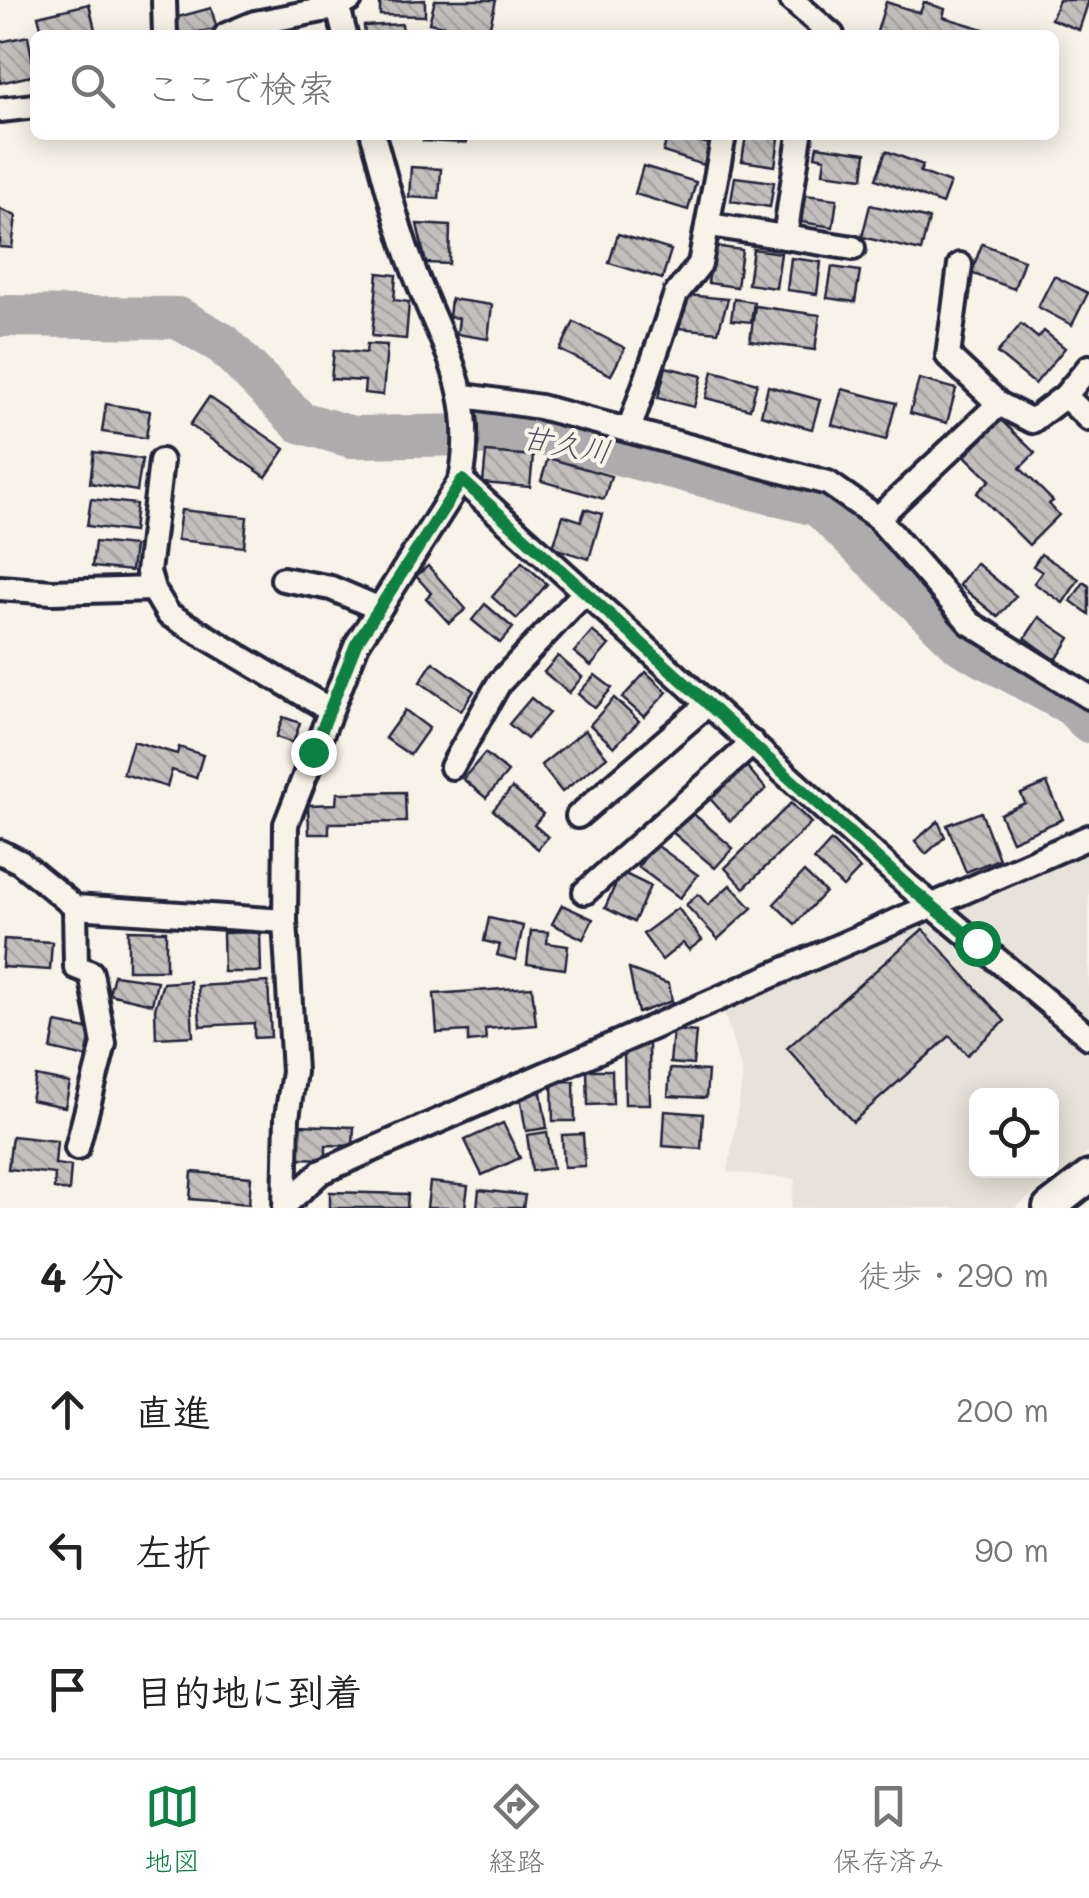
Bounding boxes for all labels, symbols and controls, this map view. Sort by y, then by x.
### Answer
search box [30,30,1059,140]
icon: search [65,58,120,113]
text: ここで検索 [145,62,335,112]
water label: 甘久川 [519,416,614,471]
route end [291,730,337,776]
route start [955,921,1001,967]
map controls [969,1088,1059,1178]
button: locate [969,1088,1059,1178]
text: 4 分 [40,1248,124,1303]
text: 徒歩 · 290 m [858,1253,1049,1295]
icon: ahead [40,1382,95,1437]
text: 直進 [135,1386,211,1436]
text: 200 m [956,1388,1049,1430]
icon: left [40,1522,95,1577]
text: 左折 [135,1526,211,1576]
text: 90 m [975,1528,1049,1570]
icon: arrive [40,1662,95,1717]
text: 目的地に到着 [135,1666,363,1716]
tab: 地図 [144,1779,200,1879]
tab: 経路 [488,1779,545,1879]
tab: 保存済み [833,1779,945,1879]

